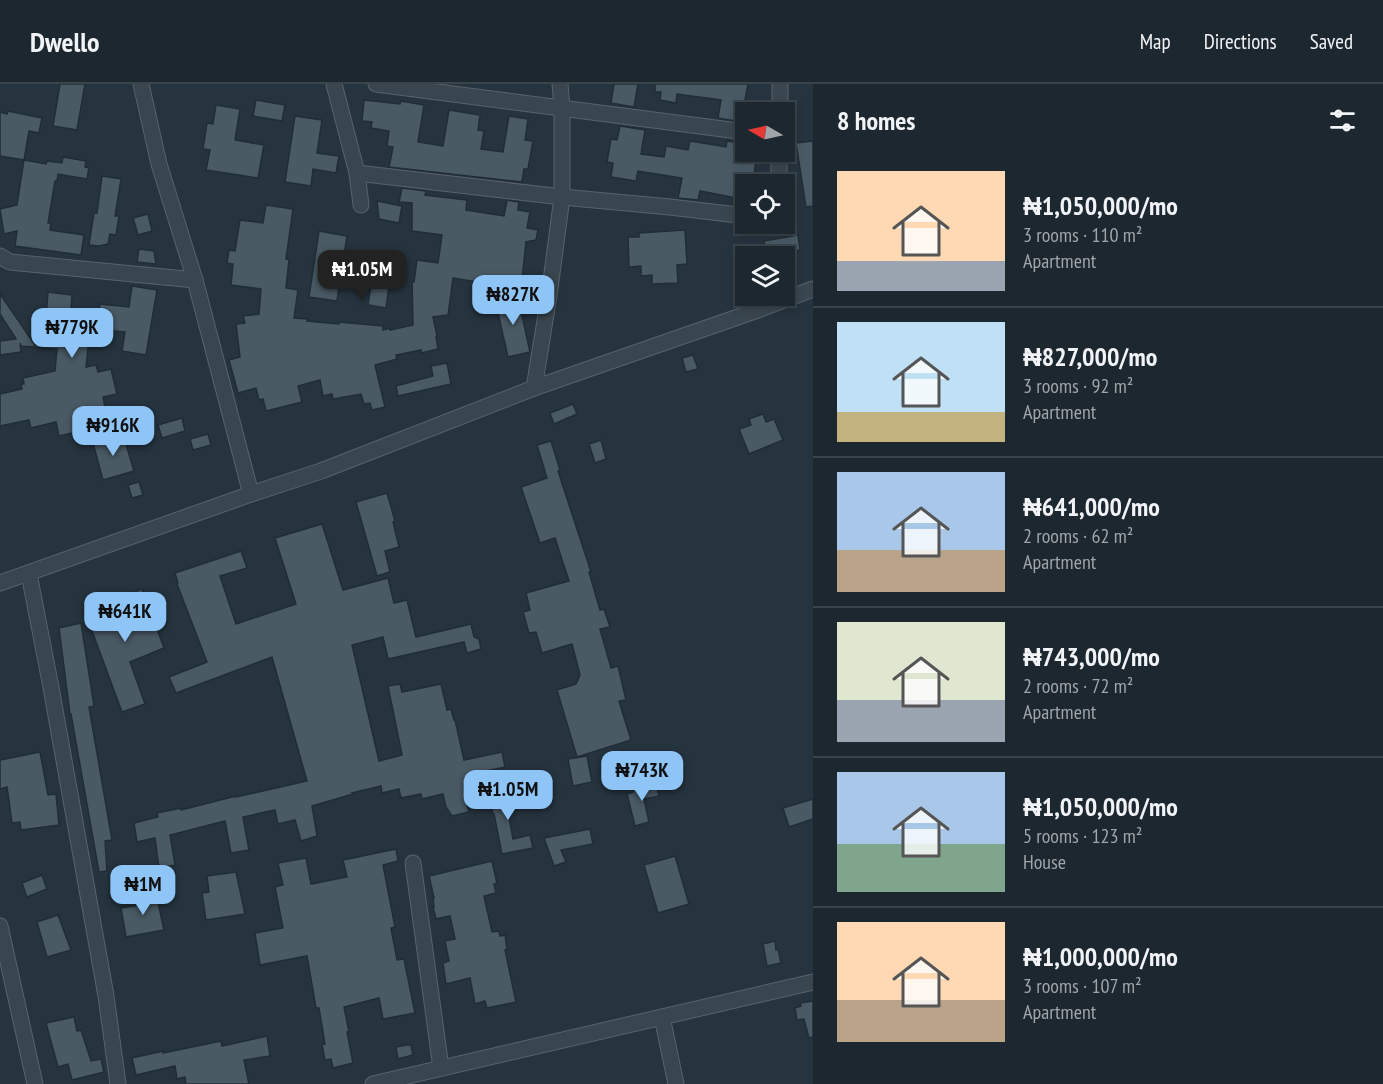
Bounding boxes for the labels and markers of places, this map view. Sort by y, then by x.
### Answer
pin: ₦1.05M [313,250,411,301]
pin: ₦827K [471,275,555,326]
pin: ₦779K [30,308,114,359]
pin: ₦916K [71,406,155,457]
pin: ₦641K [83,592,167,643]
pin: ₦743K [600,751,684,802]
pin: ₦1.05M [459,770,557,821]
pin: ₦1M [114,865,172,916]

